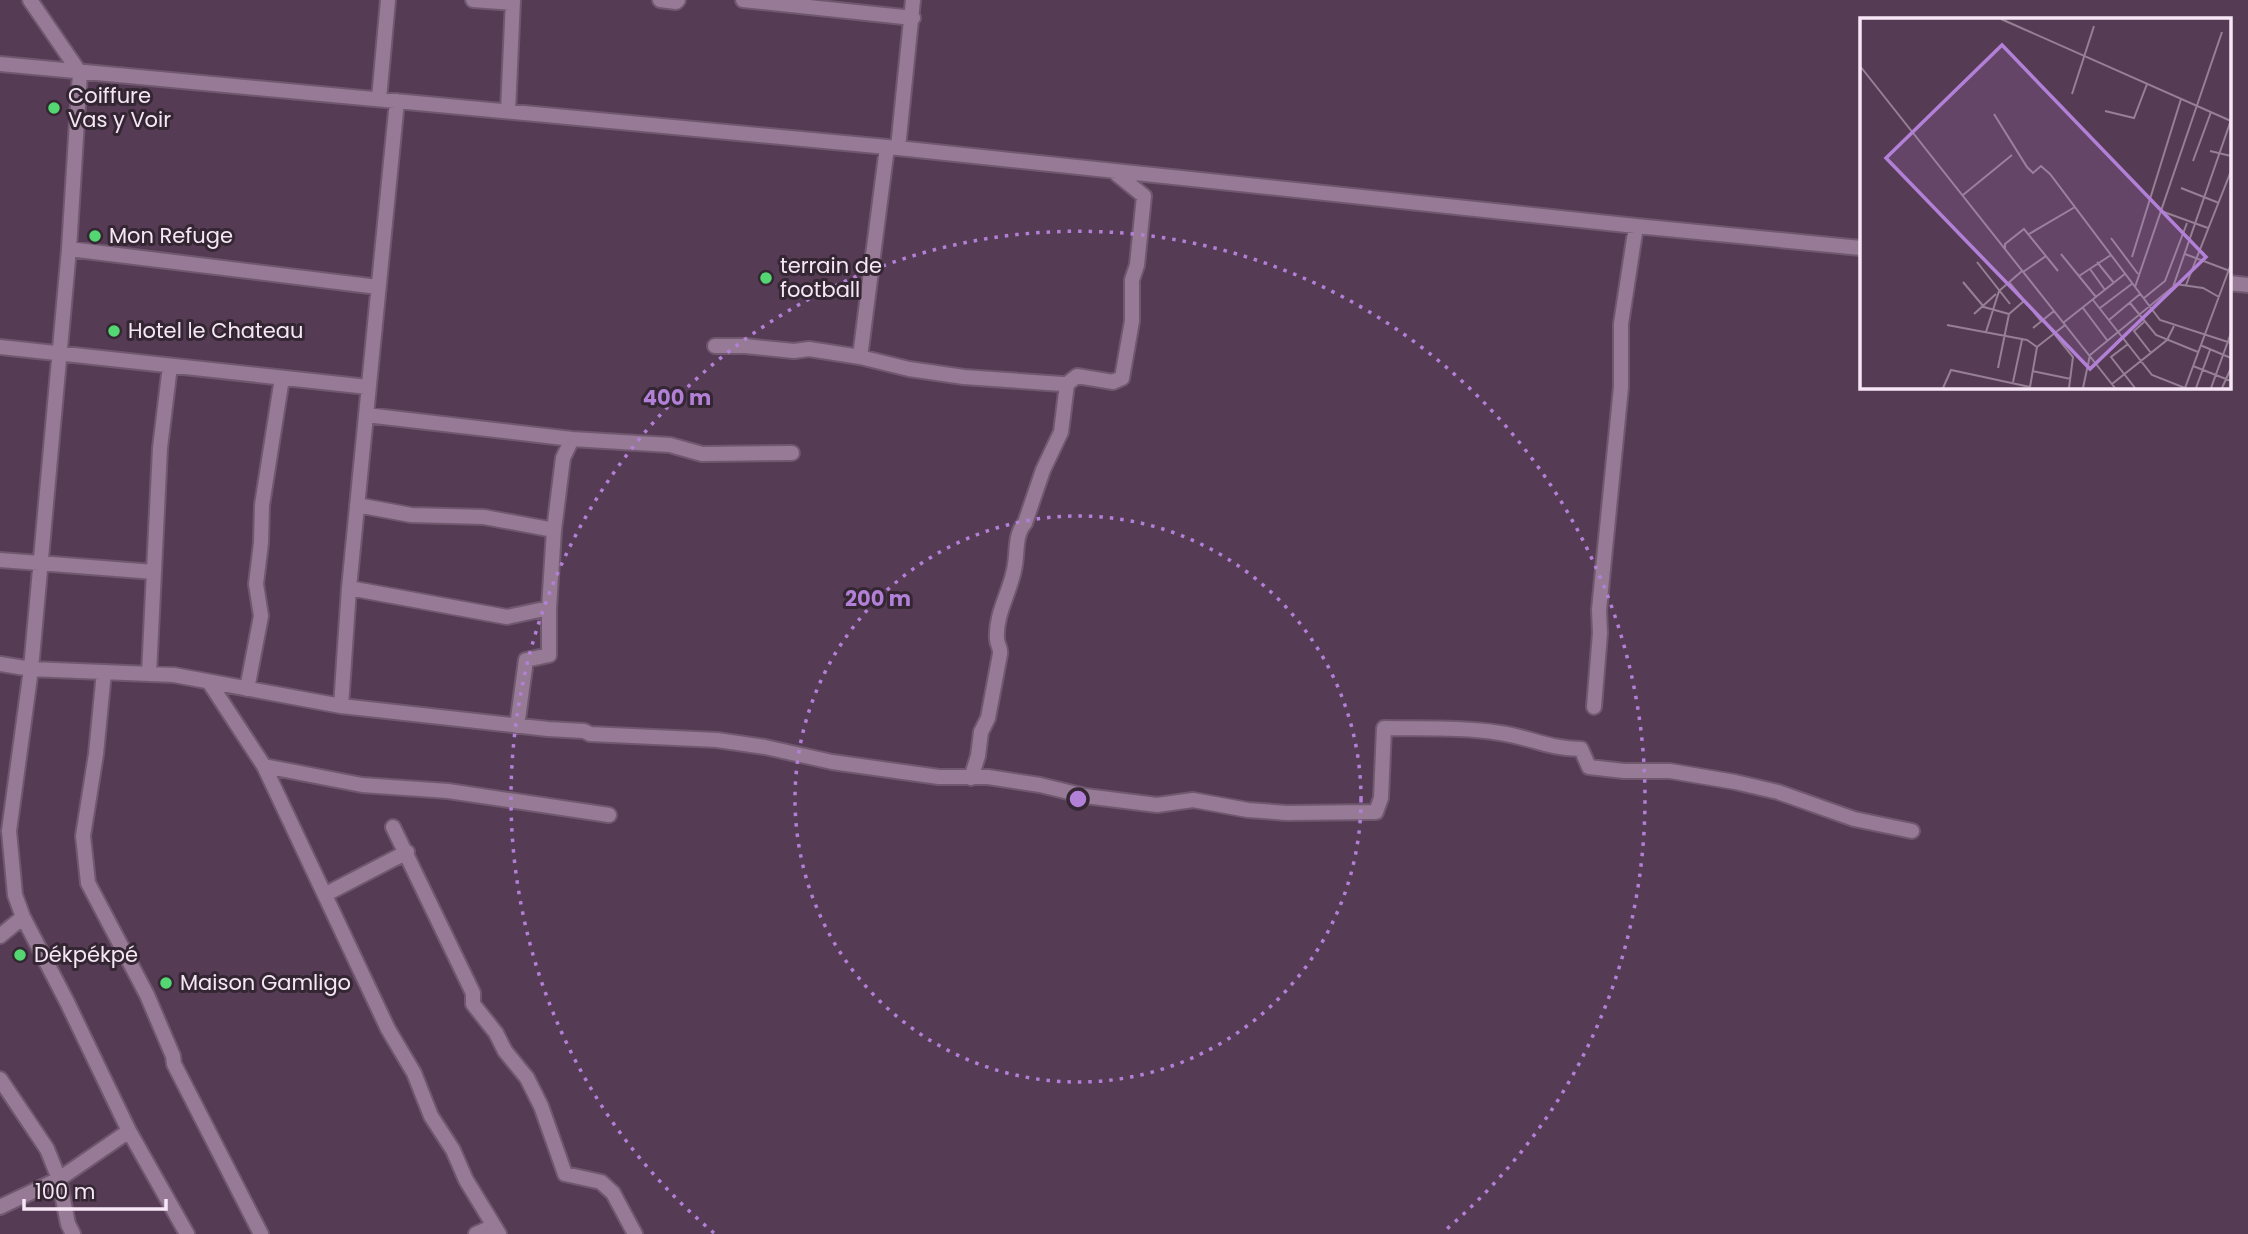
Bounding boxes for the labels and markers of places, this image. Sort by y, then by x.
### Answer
place label: Coiffure Vas y Voir [68,81,171,134]
marker: Coiffure Vas y Voir [46,100,62,116]
place label: Mon Refuge [109,221,233,250]
marker: Mon Refuge [87,228,103,244]
place label: terrain de football [780,251,882,304]
marker: terrain de football [758,270,774,286]
place label: Hotel le Chateau [128,316,303,345]
marker: Hotel le Chateau [106,323,122,339]
centre of rings [1066,787,1090,811]
place label: Dékpékpé [34,940,138,969]
marker: Dékpékpé [12,947,28,963]
place label: Maison Gamligo [180,968,351,997]
marker: Maison Gamligo [158,975,174,991]

